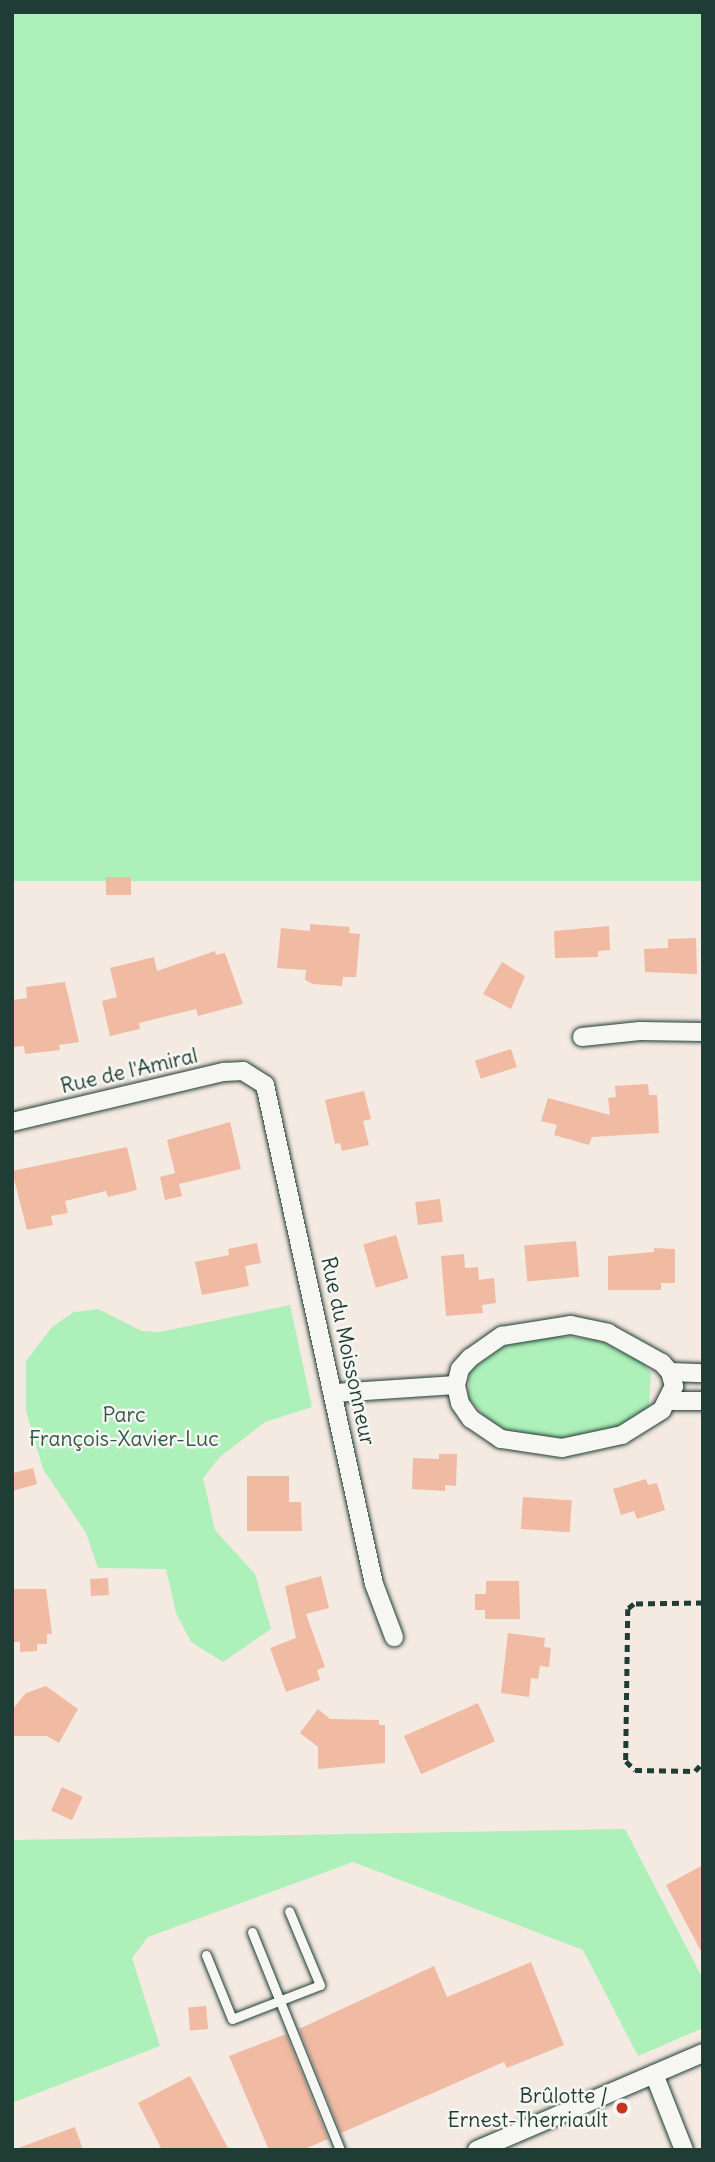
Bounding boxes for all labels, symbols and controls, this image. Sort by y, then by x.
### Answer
street label: Rue de l'Amiral [58,1043,200,1099]
street label: Rue du Moissonneur [316,1254,380,1448]
park label: Parc François-Xavier-Luc [29,1402,219,1452]
place label: Brûlotte / Ernest-Therriault [447,2083,608,2133]
marker: Brûlotte / Ernest-Therriault [614,2100,630,2116]

